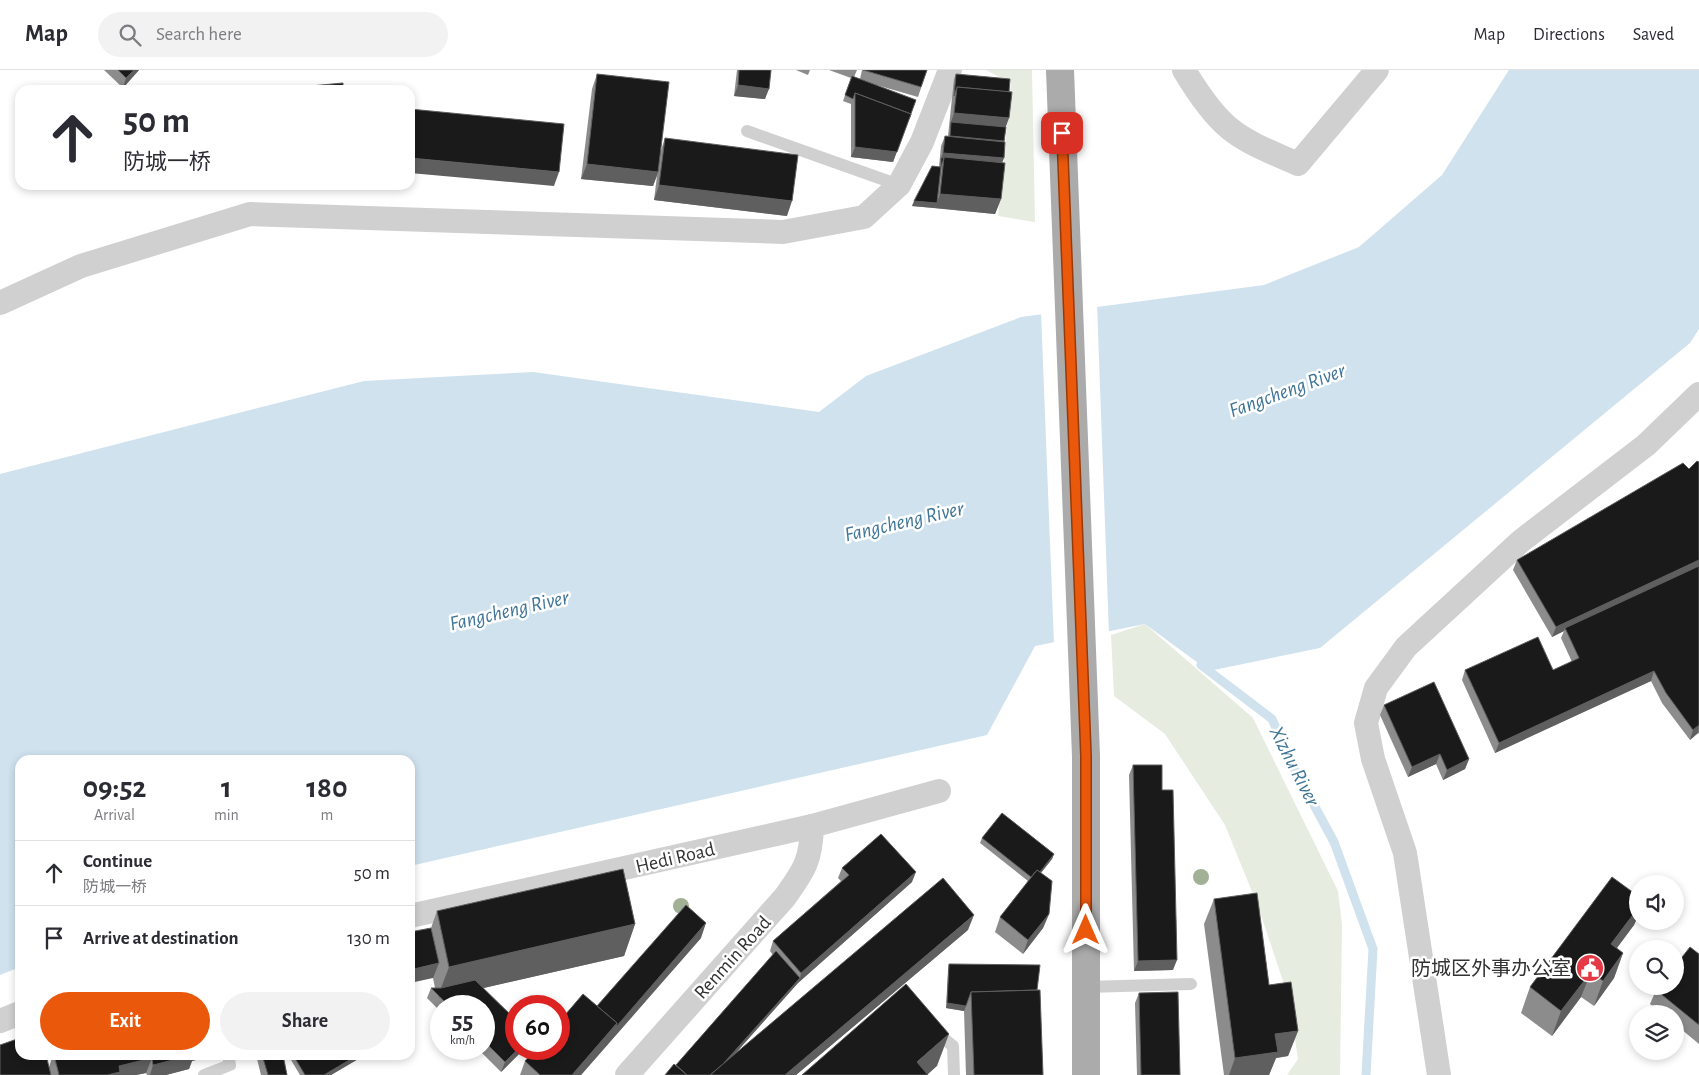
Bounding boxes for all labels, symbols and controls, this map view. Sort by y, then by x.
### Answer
search box [98,12,448,57]
icon: search [116,21,144,49]
text: Map [25,22,68,46]
text: Search here [156,25,242,44]
text: Map [1474,26,1505,44]
text: Directions [1533,26,1605,44]
text: Saved [1633,26,1674,44]
text: 50 m [123,104,190,139]
icon: ahead [40,105,105,170]
pin [1041,112,1083,154]
icon: arrive [1048,119,1076,147]
text: 防城一桥 [123,151,211,173]
water label: Fangcheng River [1226,359,1349,421]
water label: Fangcheng River [842,497,967,545]
water label: Fangcheng River [447,586,572,634]
water label: Xizhu River [1265,722,1324,811]
text: 09:52 [82,773,147,803]
text: 1 [221,773,232,803]
text: 180 [306,773,348,803]
text: Arrival [94,807,135,823]
text: min [214,807,239,823]
text: m [321,807,333,823]
street label: Hedi Road [634,839,717,877]
text: Continue [83,852,152,871]
icon: ahead [40,859,68,887]
text: 50 m [354,864,390,883]
map controls [1629,875,1684,1060]
button: sound [1629,875,1684,930]
text: 防城一桥 [83,879,147,895]
position arrow [1059,903,1111,955]
street label: Renmin Road [691,912,775,1003]
icon: arrive [40,924,68,952]
text: Arrive at destination [83,929,239,948]
text: 130 m [347,929,390,948]
button: search [1629,940,1684,995]
public building icon: 防城区外事办公室 [1575,953,1605,983]
place label: 防城区外事办公室 [1411,957,1571,979]
button: Exit [40,992,210,1050]
button: Share [220,992,390,1050]
speed limit sign: 60 [505,995,570,1060]
button: layers [1629,1005,1684,1060]
text: 55 [452,1009,473,1034]
text: km/h [450,1034,475,1046]

